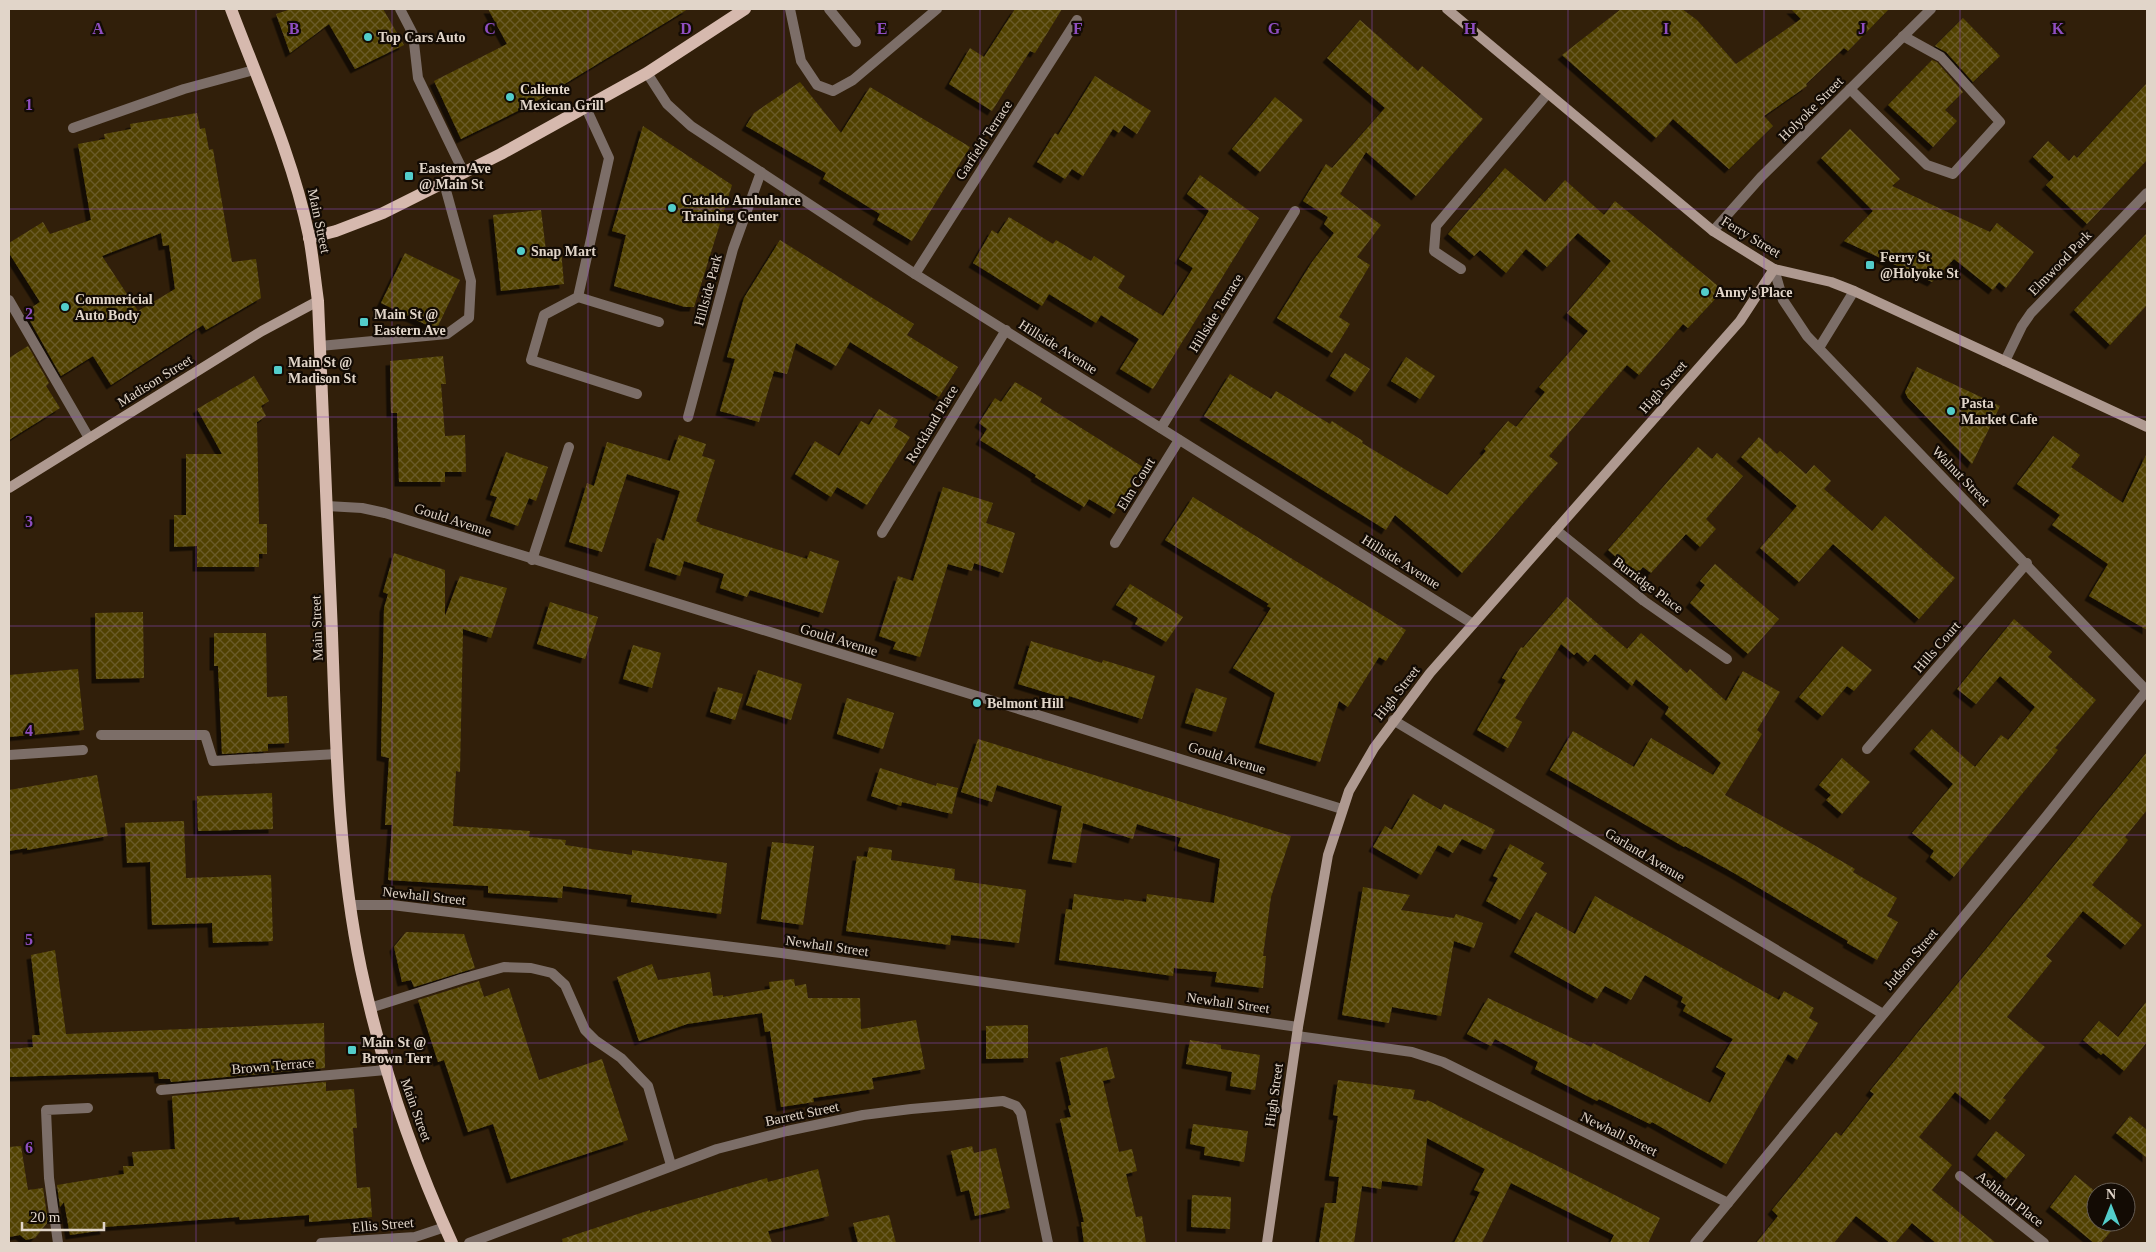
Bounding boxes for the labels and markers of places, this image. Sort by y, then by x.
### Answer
place label: Top Cars Auto [378,30,465,45]
marker: Top Cars Auto [362,31,374,43]
place label: Caliente Mexican Grill [520,82,604,113]
marker: Caliente Mexican Grill [504,91,516,103]
place label: Eastern Ave @ Main St [419,161,491,192]
marker: Eastern Ave @ Main St [403,170,415,182]
place label: Cataldo Ambulance Training Center [682,193,801,224]
marker: Cataldo Ambulance Training Center [666,202,678,214]
place label: Snap Mart [531,244,596,259]
marker: Snap Mart [515,245,527,257]
place label: Ferry St @Holyoke St [1880,250,1959,281]
marker: Ferry St @Holyoke St [1864,259,1876,271]
place label: Anny's Place [1715,285,1792,300]
marker: Anny's Place [1699,286,1711,298]
place label: Commericial Auto Body [75,292,153,323]
marker: Commericial Auto Body [59,301,71,313]
place label: Main St @ Eastern Ave [374,307,446,338]
marker: Main St @ Eastern Ave [358,316,370,328]
place label: Main St @ Madison St [288,355,356,386]
marker: Main St @ Madison St [272,364,284,376]
place label: Pasta Market Cafe [1961,396,2038,427]
marker: Pasta Market Cafe [1945,405,1957,417]
place label: Belmont Hill [987,696,1064,711]
marker: Belmont Hill [971,697,983,709]
place label: Main St @ Brown Terr [362,1035,432,1066]
marker: Main St @ Brown Terr [346,1044,358,1056]

